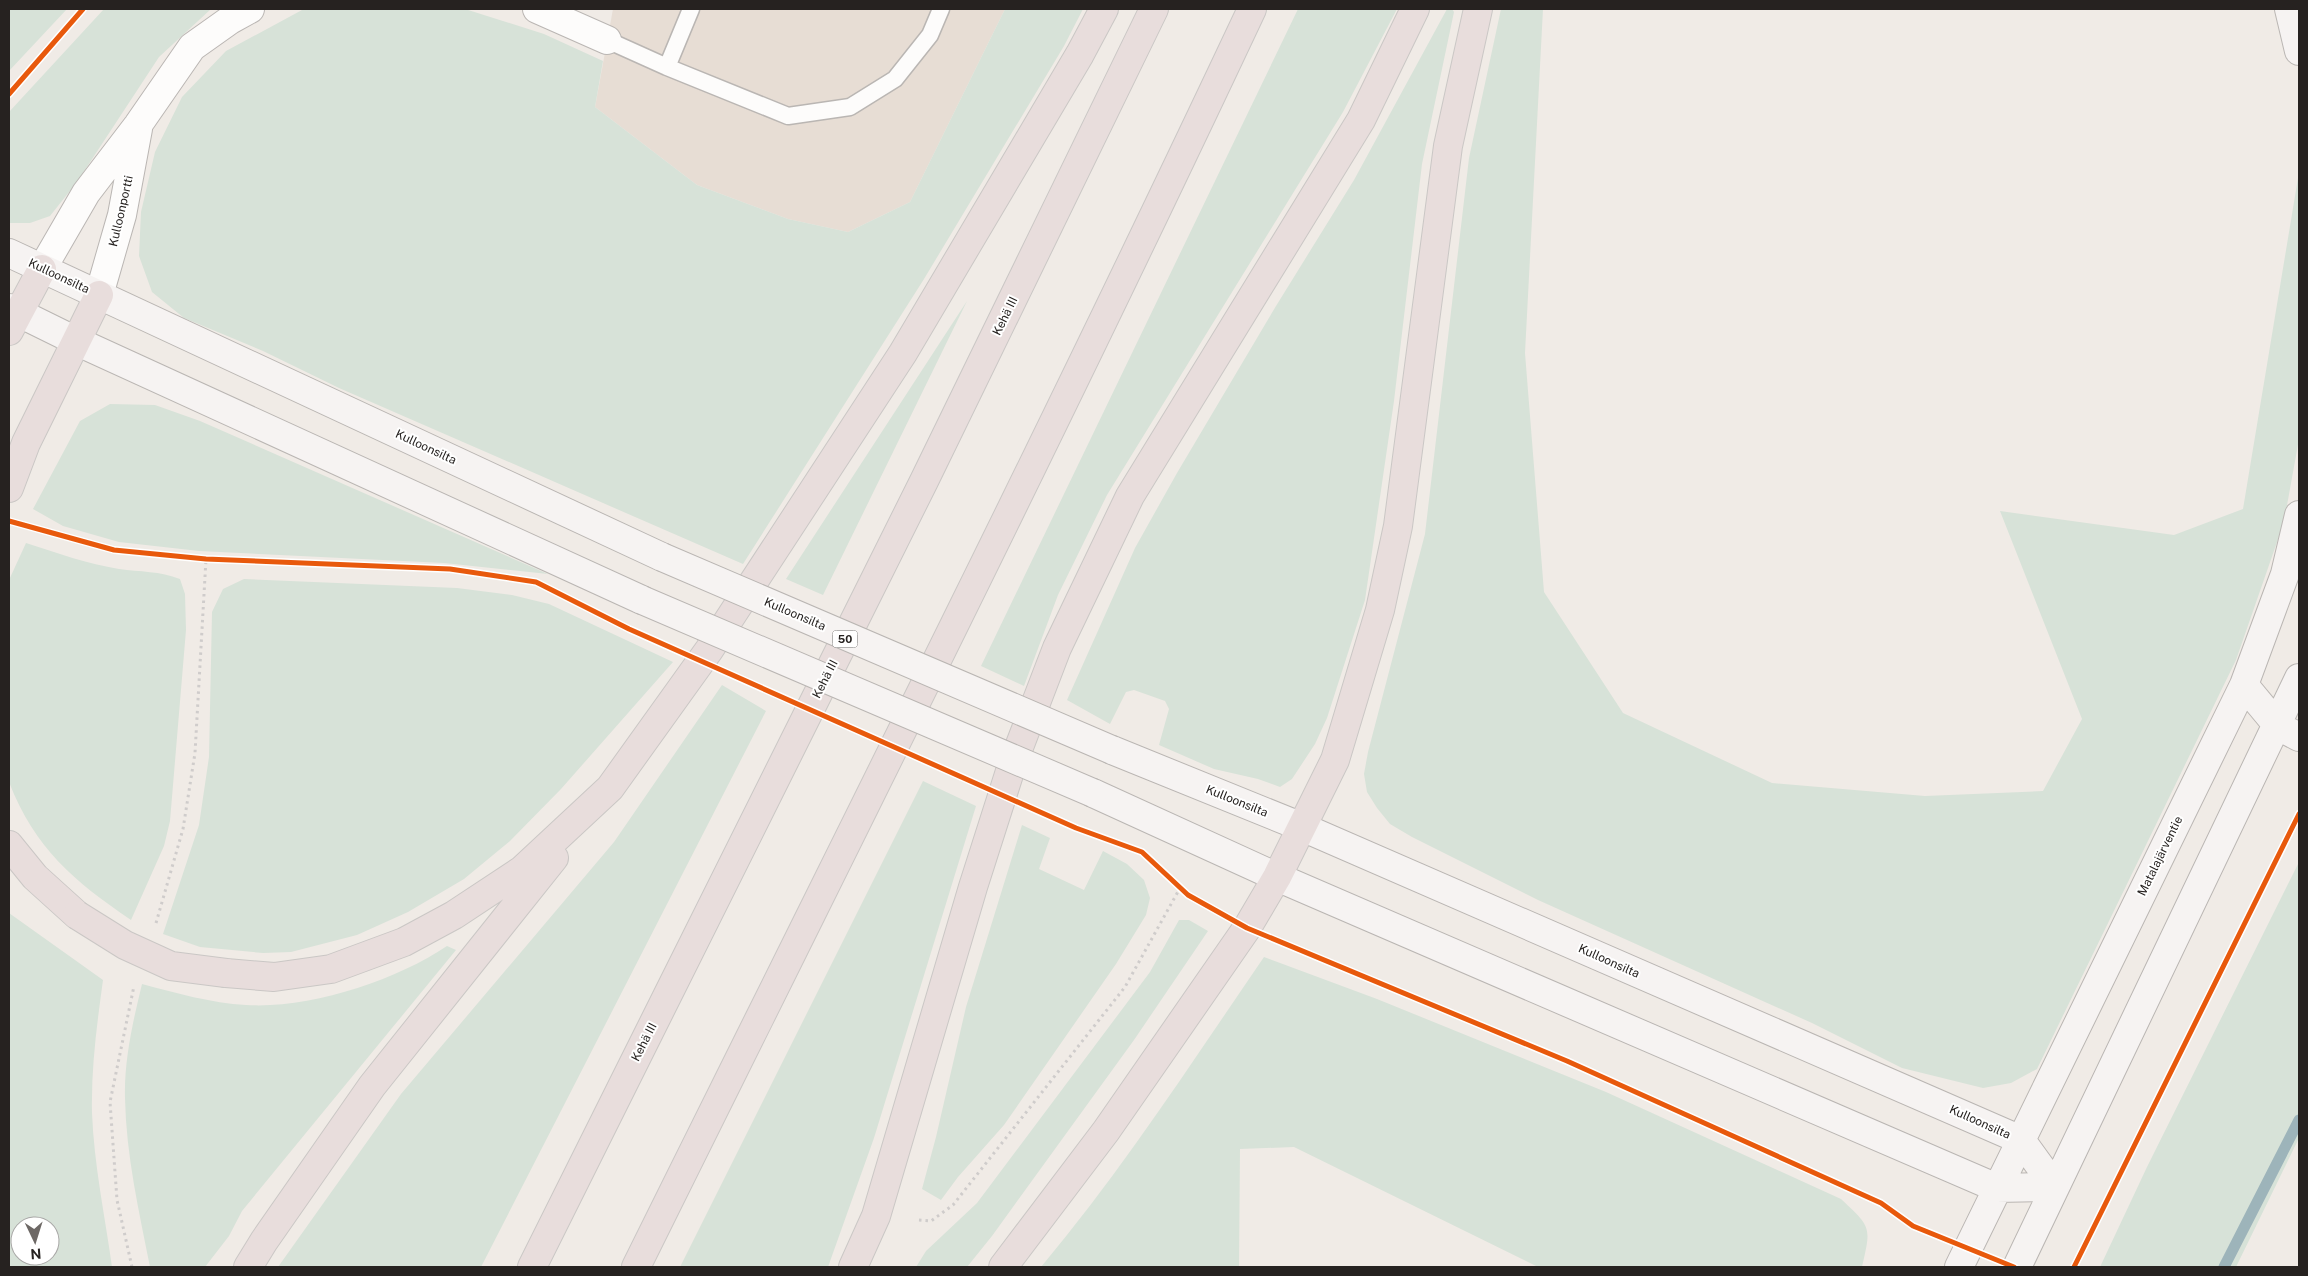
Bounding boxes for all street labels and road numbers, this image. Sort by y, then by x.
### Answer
street label: Kulloonportti [106,174,136,248]
street label: Kulloonsilta [26,256,92,296]
street label: Kehä III [990,294,1020,338]
street label: Kulloonsilta [393,427,459,467]
street label: Kulloonsilta [762,595,828,633]
road number: 50 [832,630,858,648]
street label: Kehä III [809,657,841,701]
street label: Kulloonsilta [1204,782,1270,820]
street label: Matalajärventie [2135,814,2185,898]
street label: Kulloonsilta [1576,941,1642,981]
street label: Kehä III [628,1020,660,1064]
street label: Kulloonsilta [1947,1102,2013,1142]

